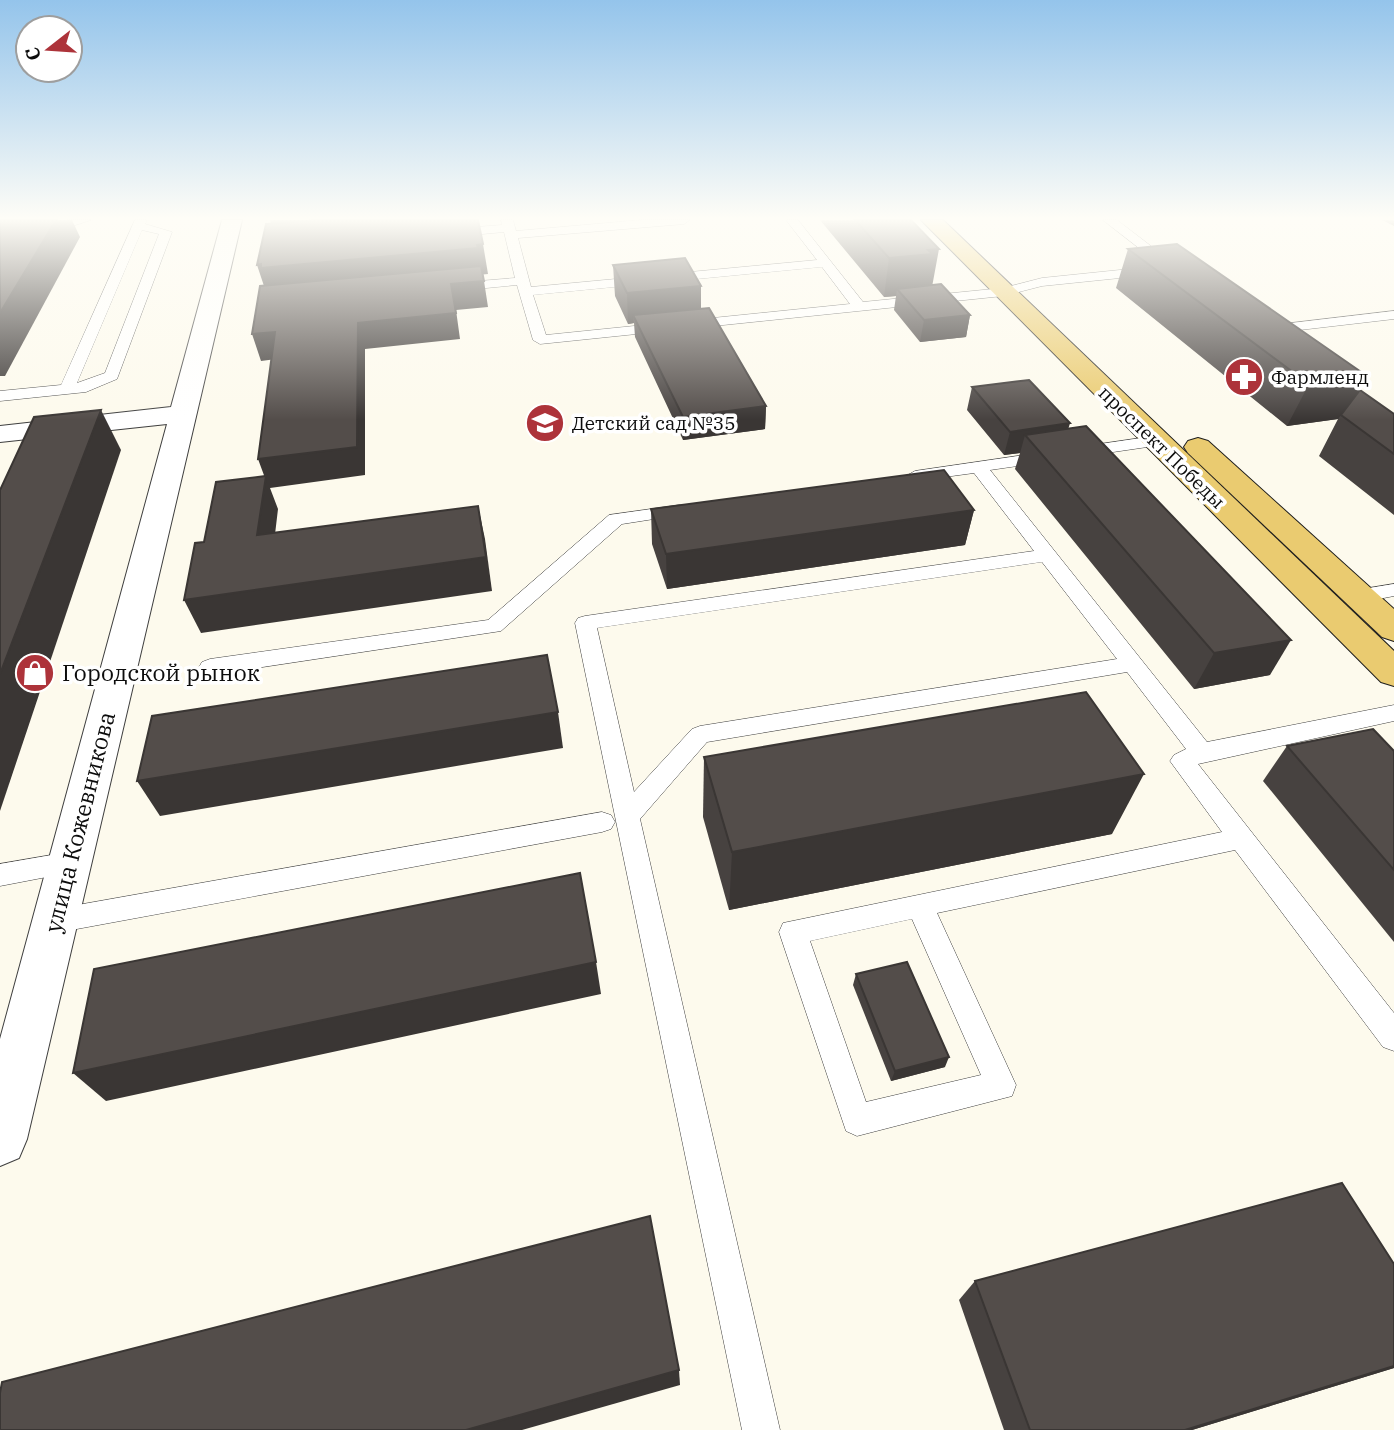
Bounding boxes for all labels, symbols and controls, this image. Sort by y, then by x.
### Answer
north arrow [14,14,84,84]
text: С [19,44,46,64]
pharmacy icon: Фармленд [1223,356,1265,398]
place label: Фармленд [1271,365,1369,389]
street label: проспект Победы [1094,381,1230,513]
school or university icon: Детский сад №35 [524,402,566,444]
place label: Детский сад №35 [572,411,736,435]
shop icon: Городской рынок [14,652,56,694]
place label: Городской рынок [62,657,261,687]
street label: улица Кожевникова [37,708,121,935]

